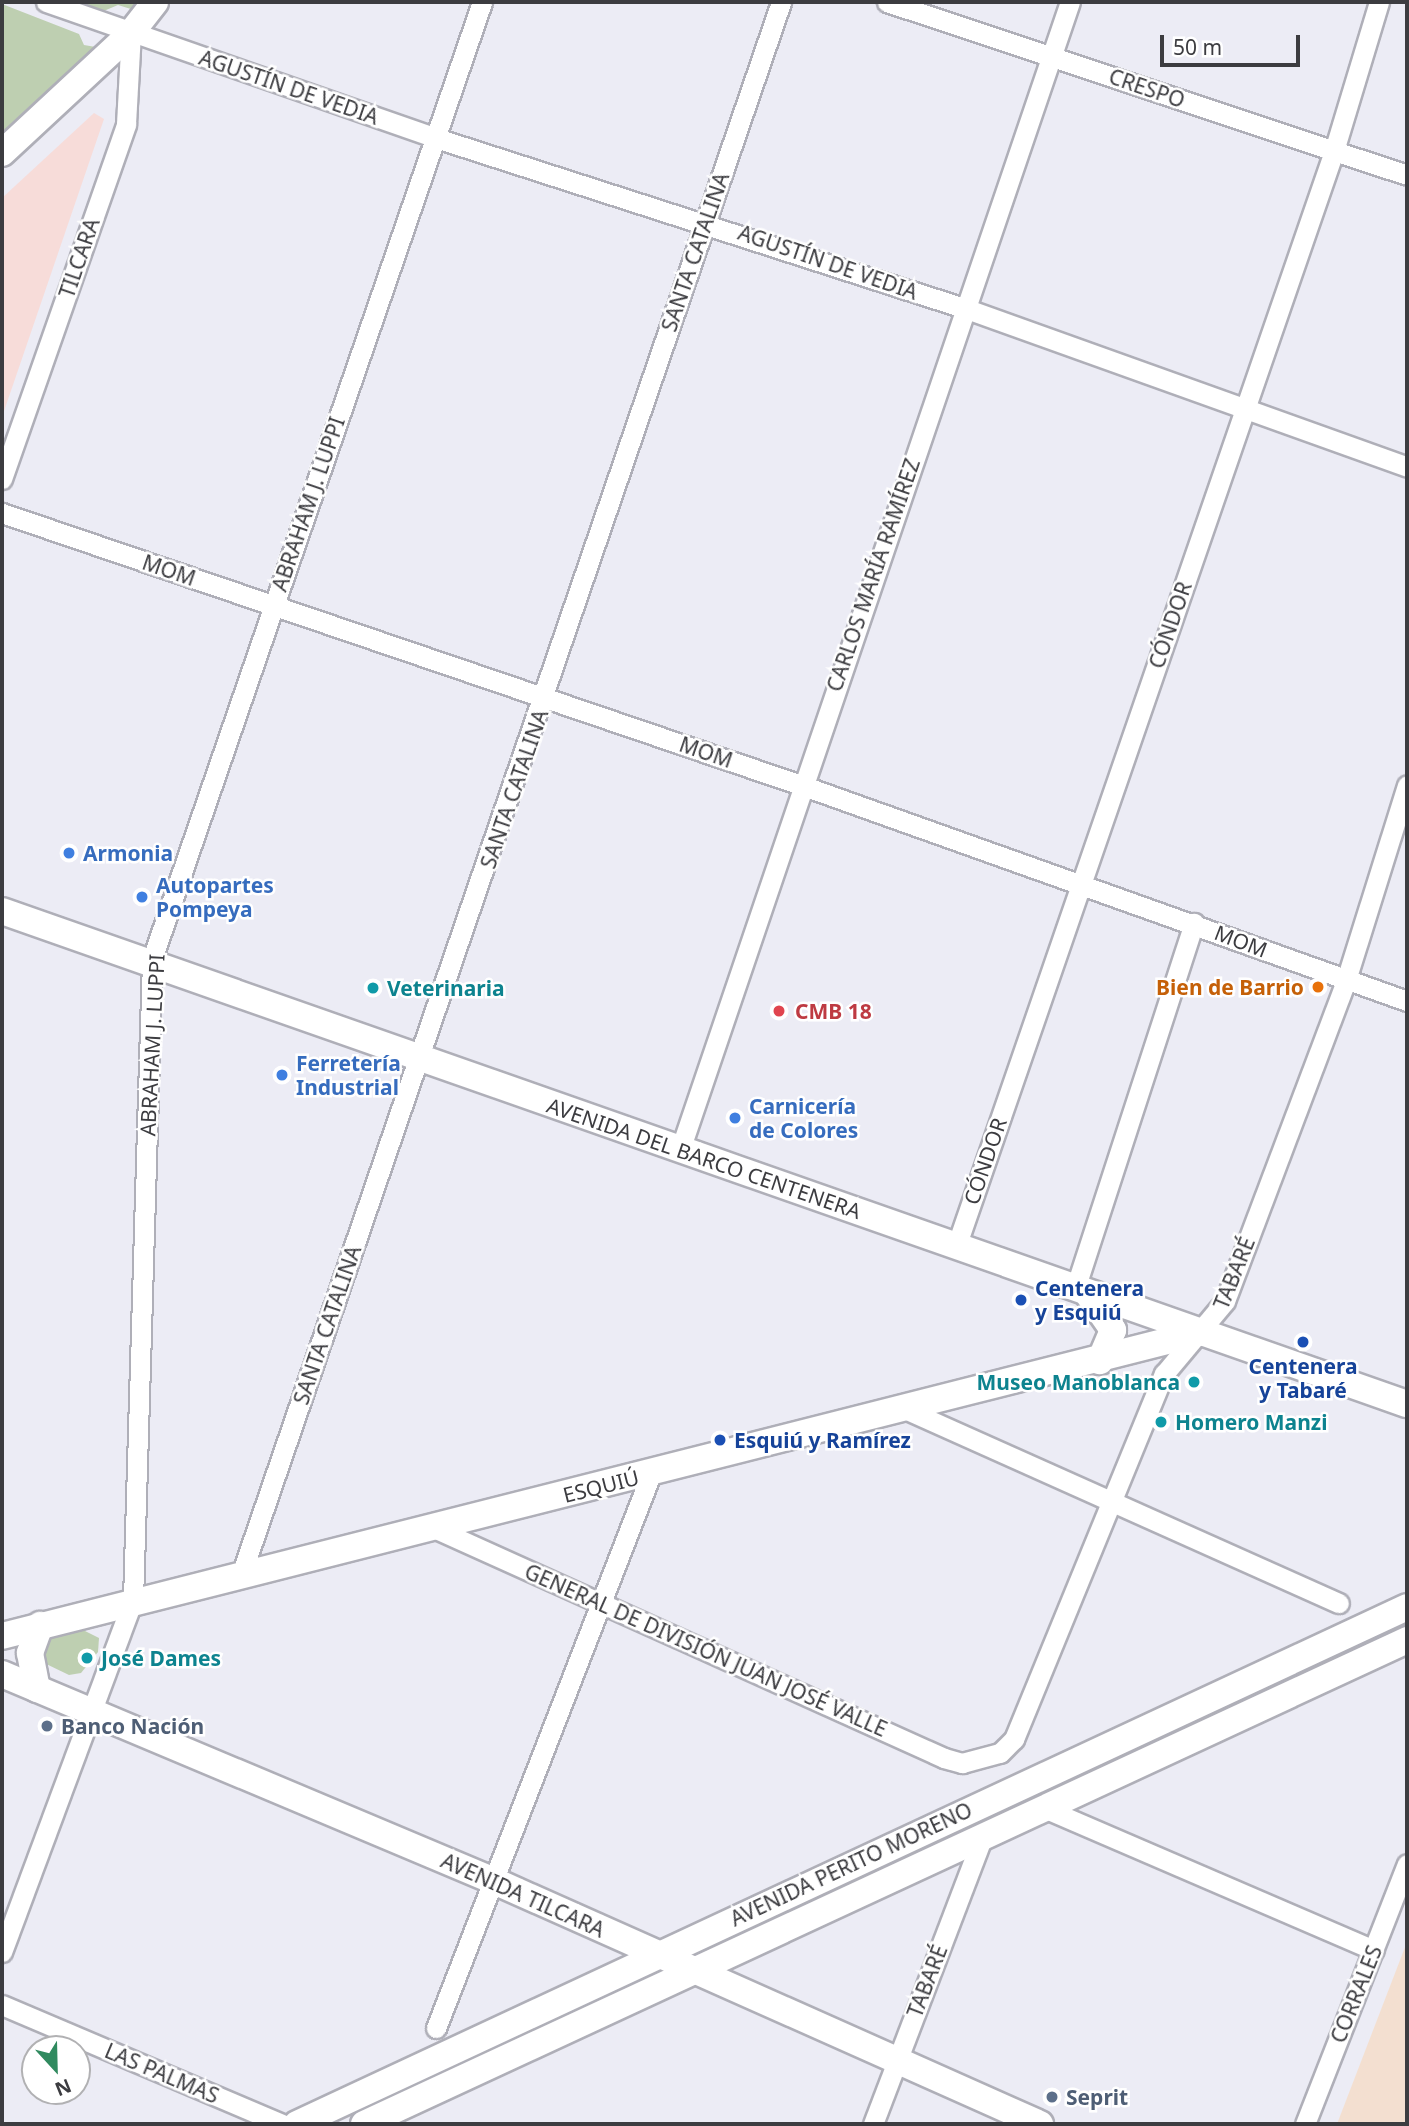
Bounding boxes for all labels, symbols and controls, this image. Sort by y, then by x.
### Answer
scale bar [1164,21,1304,65]
text: 50 m [1173,33,1222,61]
street label: AGUSTÍN DE VEDIA [196,44,382,130]
street label: CRESPO [1106,63,1188,113]
street label: SANTA CATALINA [656,169,734,335]
street label: TILCARA [54,215,104,301]
street label: AGUSTÍN DE VEDIA [735,219,921,305]
street label: ABRAHAM J. LUPPI [266,414,350,594]
street label: CARLOS MARÍA RAMÍREZ [821,455,925,695]
street label: MOM [139,549,199,591]
street label: CÓNDOR [1143,578,1197,672]
street label: SANTA CATALINA [475,706,553,872]
street label: MOM [676,731,736,773]
place label: Armonia [83,840,173,866]
marker: Armonia [61,845,77,861]
place label: Autopartes Pompeya [156,872,274,922]
marker: Autopartes Pompeya [134,889,150,905]
street label: MOM [1211,919,1271,963]
street label: ABRAHAM J. LUPPI [135,953,169,1137]
place label: Bien de Barrio [1156,974,1304,1000]
place label: Veterinaria [387,975,505,1001]
marker: Bien de Barrio [1310,979,1326,995]
marker: Veterinaria [365,980,381,996]
place label: CMB 18 [795,998,872,1024]
marker: CMB 18 [769,1001,789,1021]
place label: Ferretería Industrial [296,1050,401,1100]
marker: Ferretería Industrial [274,1067,290,1083]
street label: AVENIDA DEL BARCO CENTENERA [544,1092,864,1224]
place label: Carnicería de Colores [749,1093,858,1143]
marker: Carnicería de Colores [727,1110,743,1126]
street label: CÓNDOR [958,1114,1012,1208]
street label: TABARÉ [1208,1233,1260,1313]
street label: SANTA CATALINA [288,1242,366,1408]
place label: Centenera y Esquiú [1035,1275,1144,1325]
marker: Centenera y Esquiú [1013,1292,1029,1308]
marker: Centenera y Tabaré [1295,1334,1311,1350]
place label: Centenera y Tabaré [1248,1353,1358,1403]
place label: Museo Manoblanca [977,1369,1180,1395]
marker: Museo Manoblanca [1186,1374,1202,1390]
place label: Homero Manzi [1175,1409,1327,1435]
marker: Homero Manzi [1153,1414,1169,1430]
place label: Esquiú y Ramírez [734,1427,911,1453]
marker: Esquiú y Ramírez [712,1432,728,1448]
street label: ESQUIÚ [560,1464,642,1508]
street label: GENERAL DE DIVISIÓN JUAN JOSÉ VALLE [521,1558,891,1742]
place label: José Dames [101,1645,221,1671]
marker: José Dames [79,1650,95,1666]
place label: Banco Nación [61,1713,204,1739]
marker: Banco Nación [39,1718,55,1734]
street label: AVENIDA PERITO MORENO [726,1797,976,1931]
street label: AVENIDA TILCARA [437,1848,609,1942]
street label: TABARÉ [902,1941,952,2021]
street label: CORRALES [1325,1942,1387,2046]
north arrow [21,2035,91,2105]
street label: LAS PALMAS [101,2038,223,2108]
text: N [51,2073,75,2103]
place label: Seprit [1066,2084,1128,2110]
marker: Seprit [1044,2089,1060,2105]

